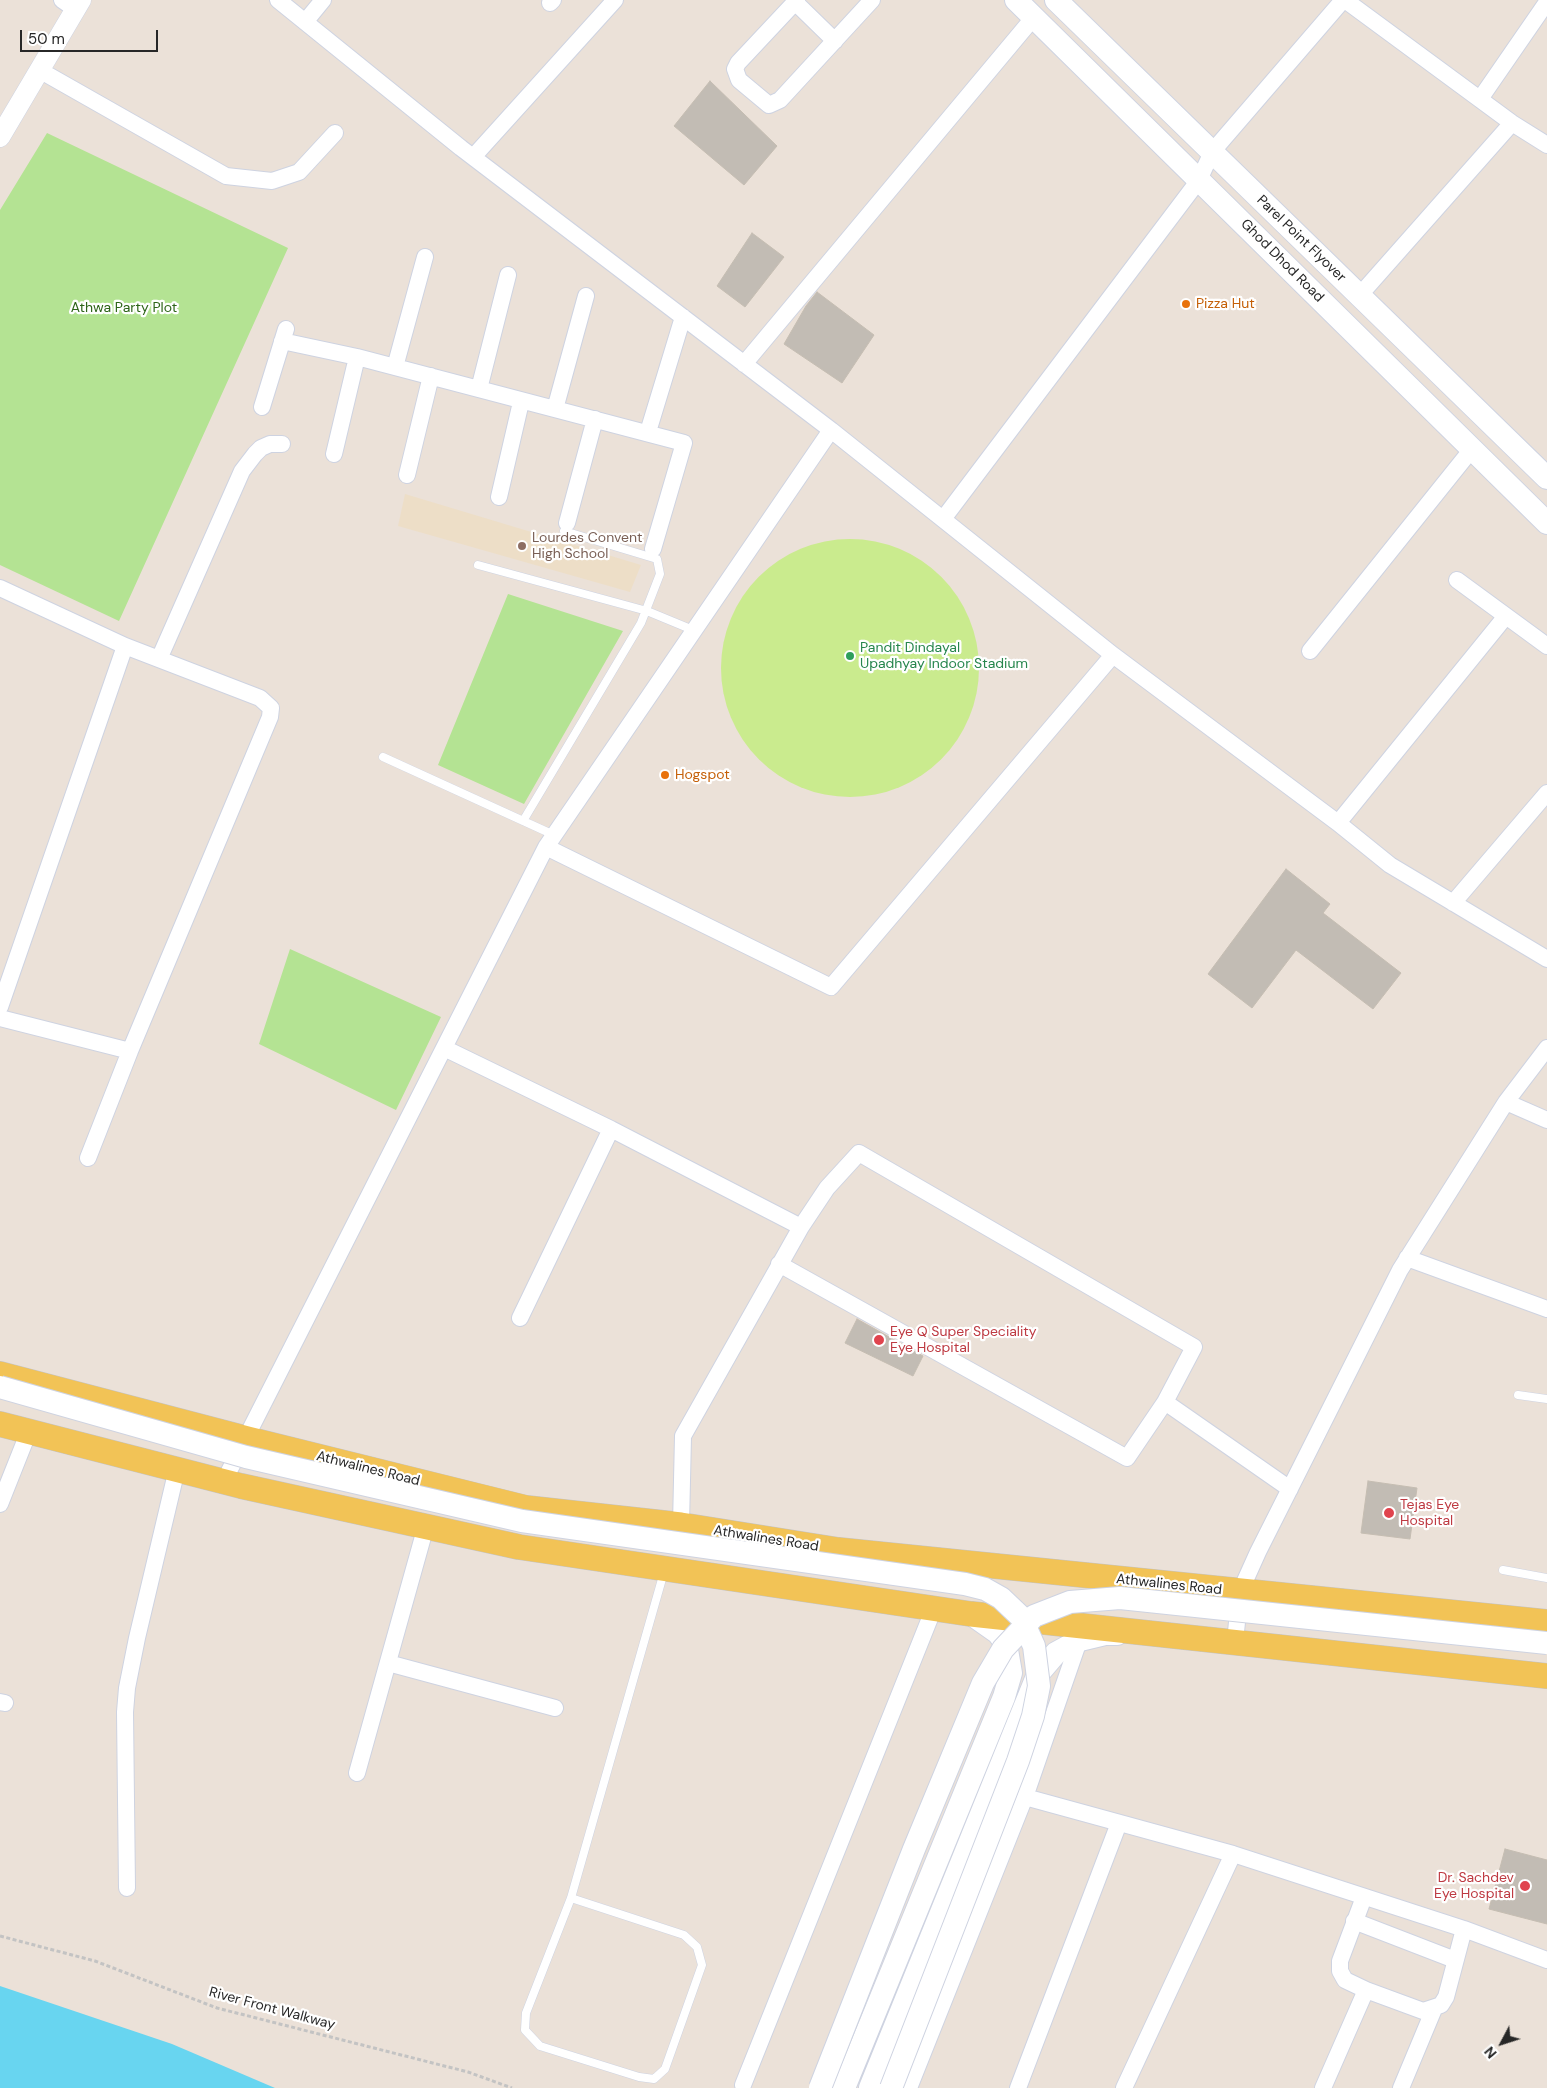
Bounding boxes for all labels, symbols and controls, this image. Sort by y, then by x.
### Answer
scale bar [22,20,160,52]
text: 50 m [28,29,65,49]
street label: Parel Point Flyover [1253,192,1349,286]
street label: Ghod Dhod Road [1237,216,1327,306]
place label: Pizza Hut [1196,296,1255,312]
marker: Pizza Hut [1180,298,1192,310]
park label: Athwa Party Plot [71,300,177,316]
place label: Lourdes Convent High School [532,530,643,562]
marker: Lourdes Convent High School [516,540,528,552]
place label: Pandit Dindayal Upadhyay Indoor Stadium [860,640,1028,672]
marker: Pandit Dindayal Upadhyay Indoor Stadium [844,650,856,662]
place label: Hogspot [675,767,730,783]
marker: Hogspot [659,769,671,781]
place label: Eye Q Super Speciality Eye Hospital [890,1324,1037,1356]
marker: Eye Q Super Speciality Eye Hospital [872,1333,886,1347]
street label: Athwalines Road [314,1448,422,1490]
place label: Tejas Eye Hospital [1400,1497,1459,1530]
marker: Tejas Eye Hospital [1382,1506,1396,1520]
street label: Athwalines Road [712,1522,820,1556]
street label: Athwalines Road [1115,1571,1223,1599]
place label: Dr. Sachdev Eye Hospital [1434,1870,1514,1902]
marker: Dr. Sachdev Eye Hospital [1518,1879,1532,1893]
street label: River Front Walkway [207,1984,337,2034]
north arrow [1477,2018,1527,2068]
text: N [1480,2043,1501,2062]

